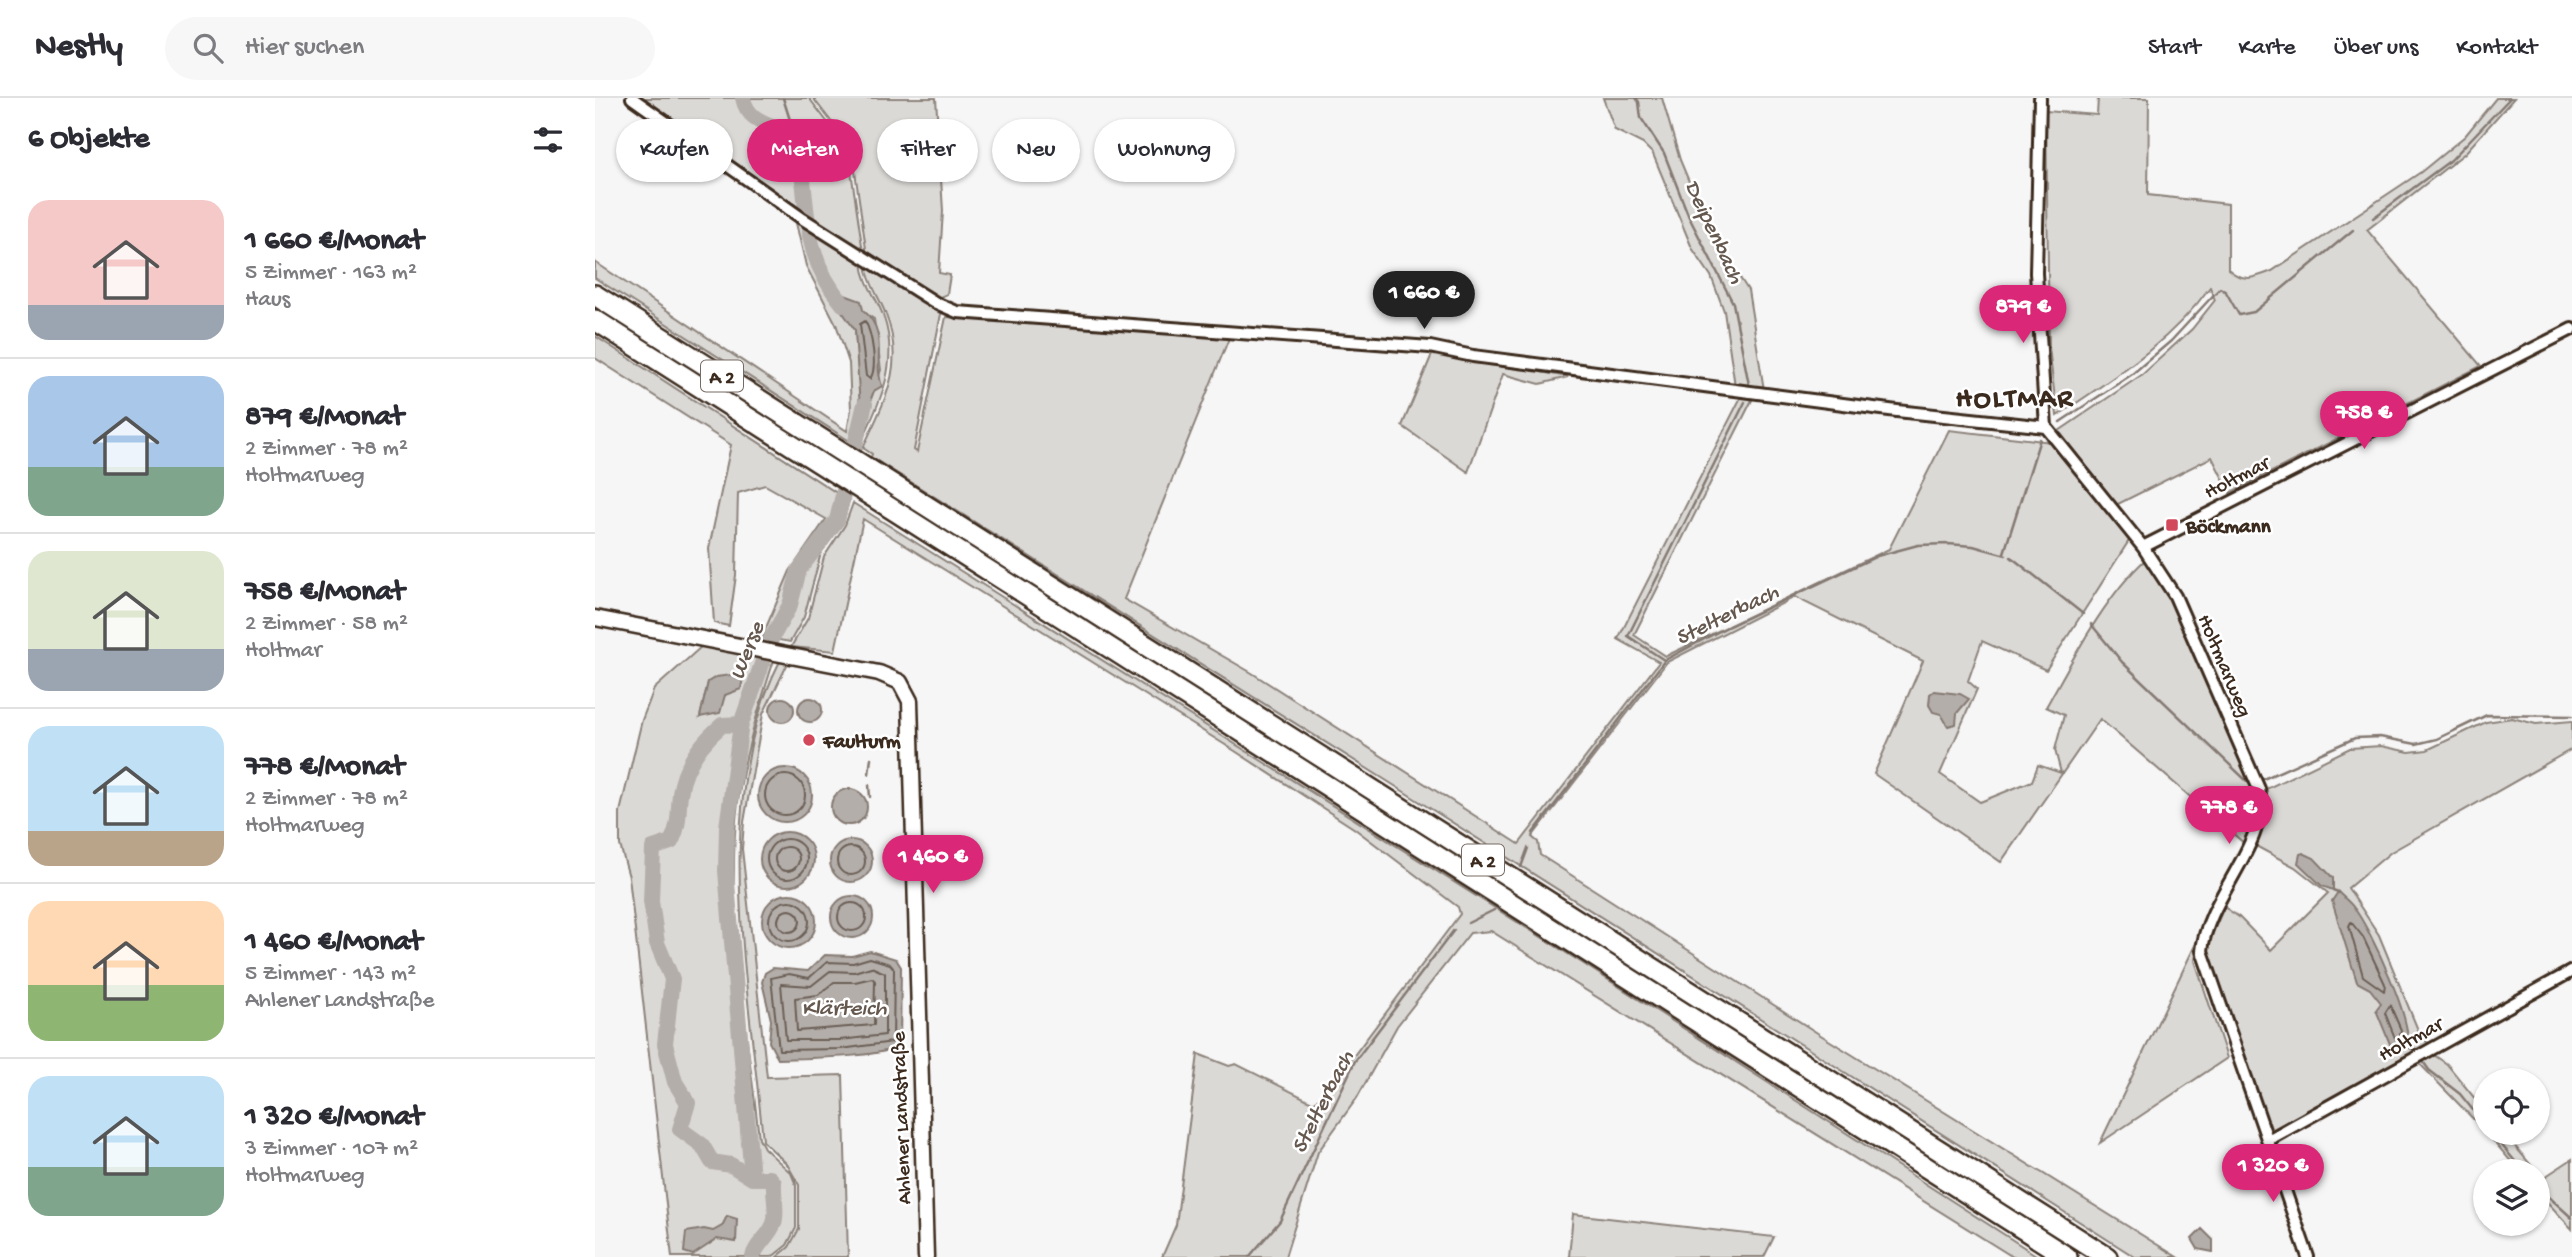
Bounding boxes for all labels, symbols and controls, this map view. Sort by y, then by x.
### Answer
search box [165,17,655,80]
text: Nestly [35,29,123,67]
icon: search [189,29,227,67]
text: Hier suchen [245,33,364,64]
text: Start [2148,34,2200,63]
text: Karte [2238,34,2296,63]
text: Über uns [2334,34,2418,63]
text: Kontakt [2456,34,2537,63]
chip: Kaufen [616,119,733,182]
chip: Mieten [747,119,863,182]
chip: Filter [877,119,978,182]
chip: Neu [992,119,1080,182]
chip: Wohnung [1094,119,1235,182]
icon: filters [529,121,567,159]
text: 6 Objekte [28,123,150,158]
water label: Deipenbach [1677,176,1749,289]
text: 1 660 €/Monat [245,225,423,260]
icon: home [84,228,168,312]
text: 5 Zimmer · 163 m² [245,260,417,287]
pin: 1 660 € [1359,272,1489,331]
text: 1 660 € [1389,280,1459,307]
pin: 879 € [1974,286,2072,345]
text: Haus [245,287,290,314]
text: 879 € [1995,294,2051,321]
road number: A 2 [701,360,743,392]
district label: HOLTMAR [1956,384,2075,417]
pin: 758 € [2315,392,2413,451]
text: 758 € [2336,400,2392,427]
text: 879 €/Monat [245,401,404,436]
icon: home [84,404,168,488]
text: 2 Zimmer · 78 m² [245,436,408,463]
street label: Holtmar [2201,451,2276,506]
text: Holtmarweg [245,463,365,490]
place label: Böckmann [2185,516,2272,541]
marker: Böckmann [2164,517,2180,533]
text: 758 €/Monat [245,576,405,611]
icon: home [84,579,168,663]
water label: Stelterbach [1672,579,1784,653]
text: 2 Zimmer · 58 m² [245,611,408,638]
street label: Holtmarweg [2190,611,2256,722]
water label: Werse [725,617,772,684]
text: Holtmar [245,638,322,665]
place label: Faulturm [822,731,901,756]
marker: Faulturm [801,732,817,748]
text: 778 €/Monat [245,751,404,786]
icon: home [84,754,168,838]
text: 2 Zimmer · 78 m² [245,786,408,813]
pin: 778 € [2180,786,2278,846]
text: 778 € [2201,795,2257,822]
text: Holtmarweg [245,813,365,840]
pin: 1 460 € [868,836,998,895]
text: 1 460 € [898,844,968,871]
road number: A 2 [1462,845,1504,876]
text: 1 460 €/Monat [245,926,422,961]
icon: home [84,929,168,1013]
text: 5 Zimmer · 143 m² [245,961,416,988]
text: Ahlener Landstraße [245,988,434,1015]
water label: Klärteich [801,996,887,1023]
street label: Holtmar [2375,1012,2450,1069]
street label: Ahlener Landstraße [888,1030,919,1205]
water label: Stelterbach [1287,1046,1362,1158]
map controls [2473,1068,2550,1236]
button: locate [2473,1068,2550,1145]
text: 1 320 €/Monat [245,1101,423,1136]
icon: home [84,1104,168,1188]
text: 3 Zimmer · 107 m² [245,1136,418,1163]
pin: 1 320 € [2208,1144,2338,1204]
text: 1 320 € [2238,1153,2308,1180]
button: layers [2473,1159,2550,1236]
text: Holtmarweg [245,1163,365,1190]

